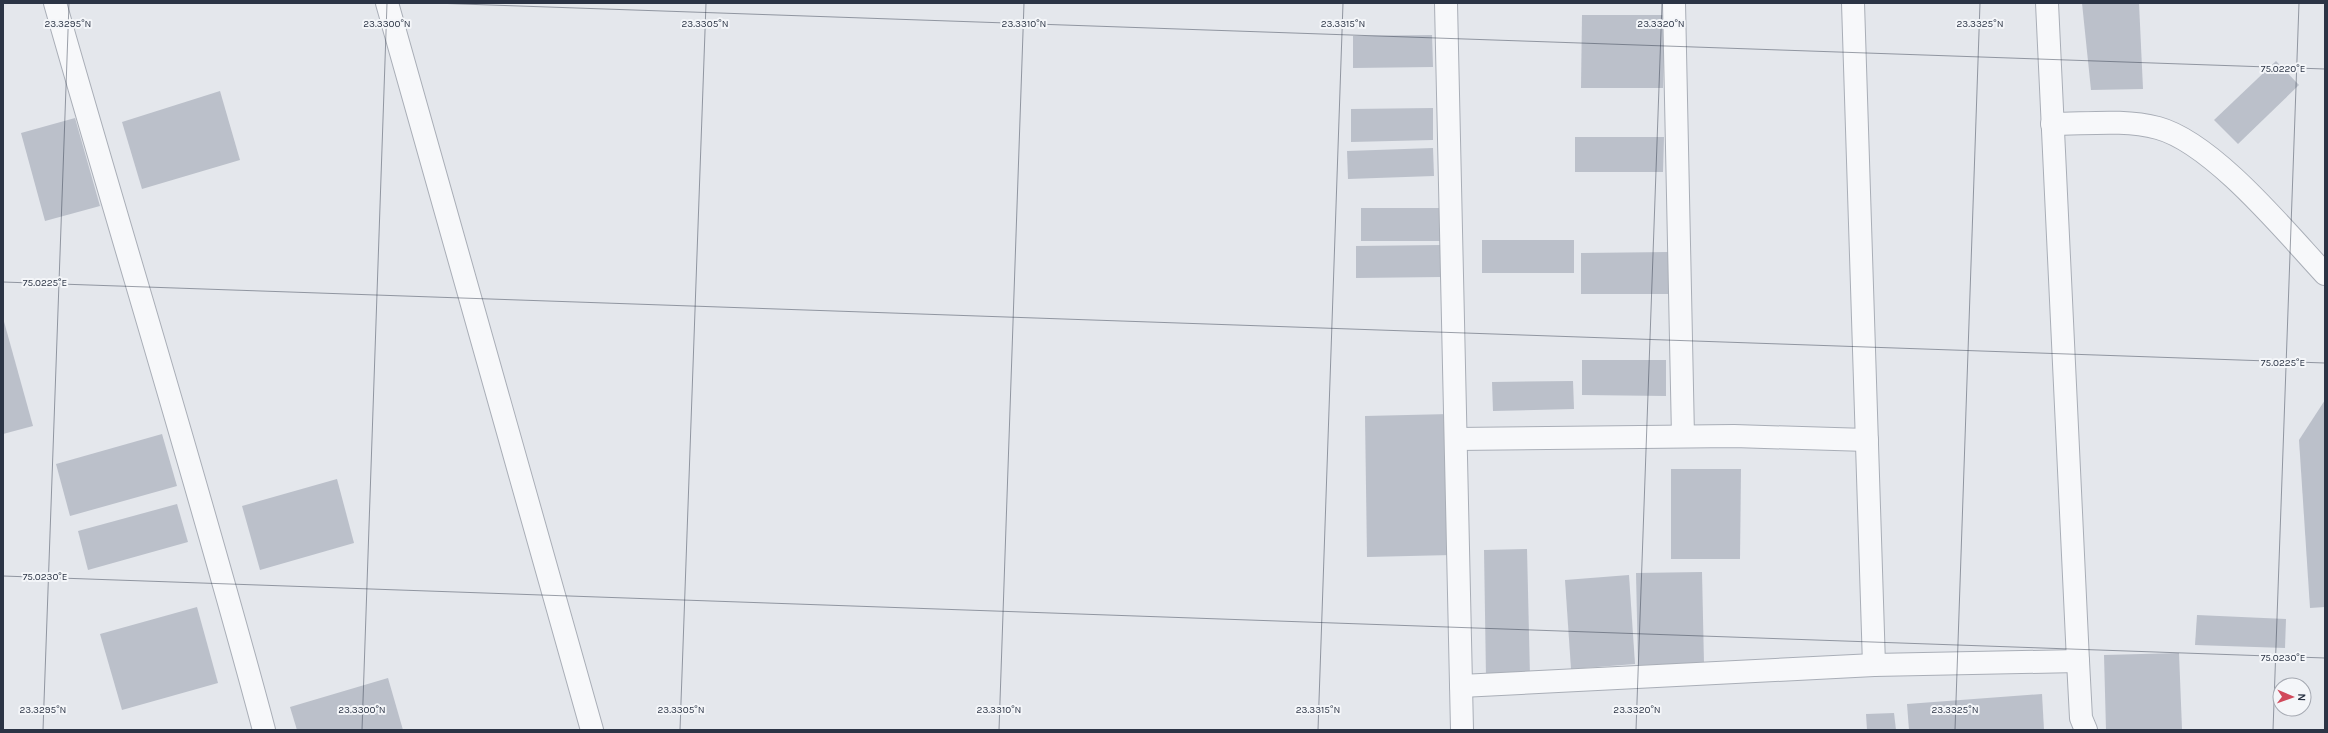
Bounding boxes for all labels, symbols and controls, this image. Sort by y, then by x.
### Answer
text: 23.3295°N [45,18,91,30]
text: 23.3300°N [363,18,411,30]
text: 23.3305°N [681,18,729,30]
text: 23.3310°N [1002,18,1046,30]
text: 23.3315°N [1321,18,1365,30]
text: 23.3320°N [1637,18,1685,30]
text: 23.3325°N [1957,18,2003,30]
text: 75.0220°E [2261,63,2305,75]
text: 75.0225°E [23,277,67,289]
text: 75.0225°E [2261,357,2305,369]
text: 75.0230°E [23,571,67,583]
text: 75.0230°E [2261,652,2305,664]
north arrow [2272,677,2312,717]
text: N [2295,693,2308,702]
text: 23.3295°N [20,704,66,716]
text: 23.3300°N [338,704,386,716]
text: 23.3305°N [657,704,705,716]
text: 23.3310°N [977,704,1021,716]
text: 23.3315°N [1296,704,1340,716]
text: 23.3320°N [1613,704,1661,716]
text: 23.3325°N [1932,704,1978,716]

